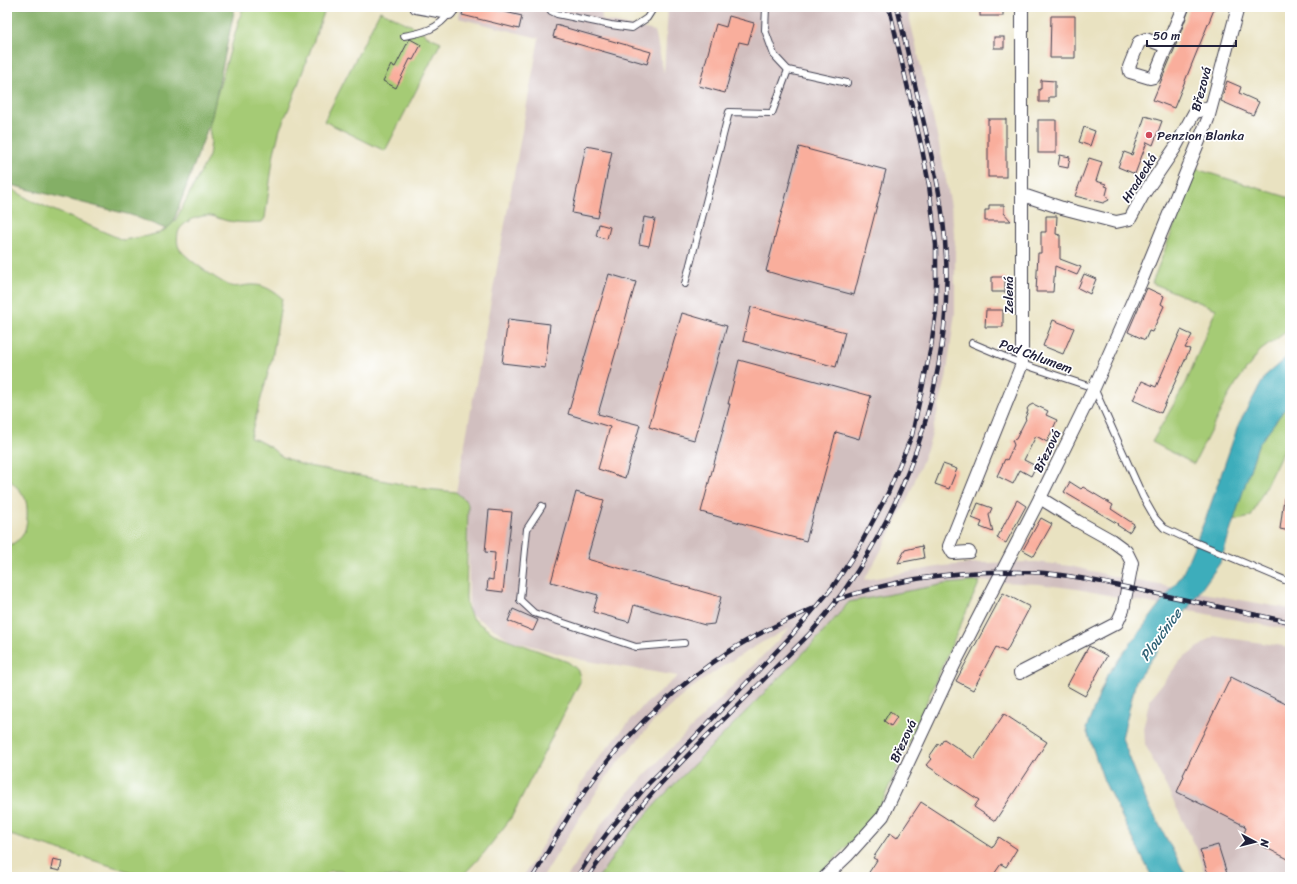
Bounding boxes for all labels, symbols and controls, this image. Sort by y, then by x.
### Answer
scale bar [1147,22,1236,48]
text: 50 m [1153,25,1180,47]
street label: Březová [1184,64,1218,114]
place label: Penzion Blanka [1157,124,1245,147]
marker: Penzion Blanka [1144,130,1154,140]
street label: Hradecká [1115,148,1163,207]
street label: Zelená [997,276,1020,314]
street label: Pod Chlumem [996,332,1076,380]
street label: Březová [1027,425,1068,477]
water label: Ploučnice [1133,602,1190,666]
street label: Březová [883,715,923,767]
north arrow [1235,822,1275,862]
text: N [1254,837,1274,848]

